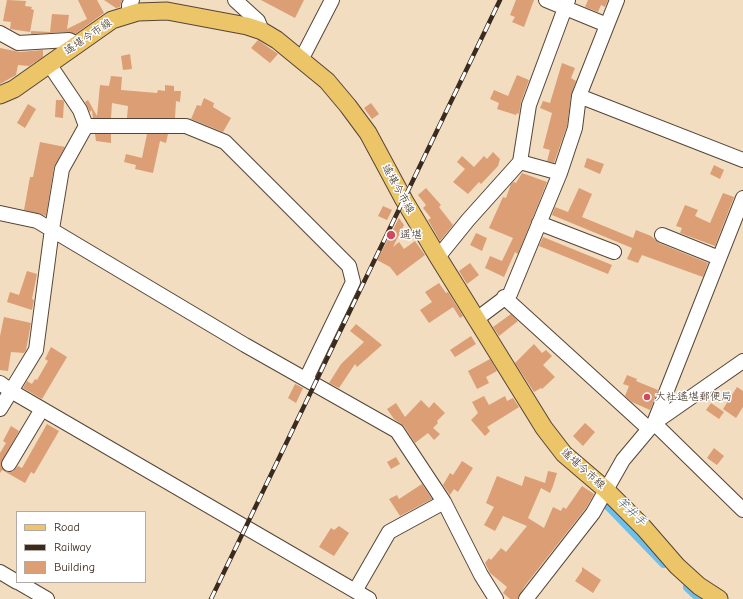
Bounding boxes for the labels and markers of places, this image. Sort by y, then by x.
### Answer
place label: 遥堪 [400,228,422,242]
marker: 遥堪 [385,229,397,241]
place label: 大社遙堪郵便局 [655,390,732,404]
marker: 大社遙堪郵便局 [642,392,652,402]

